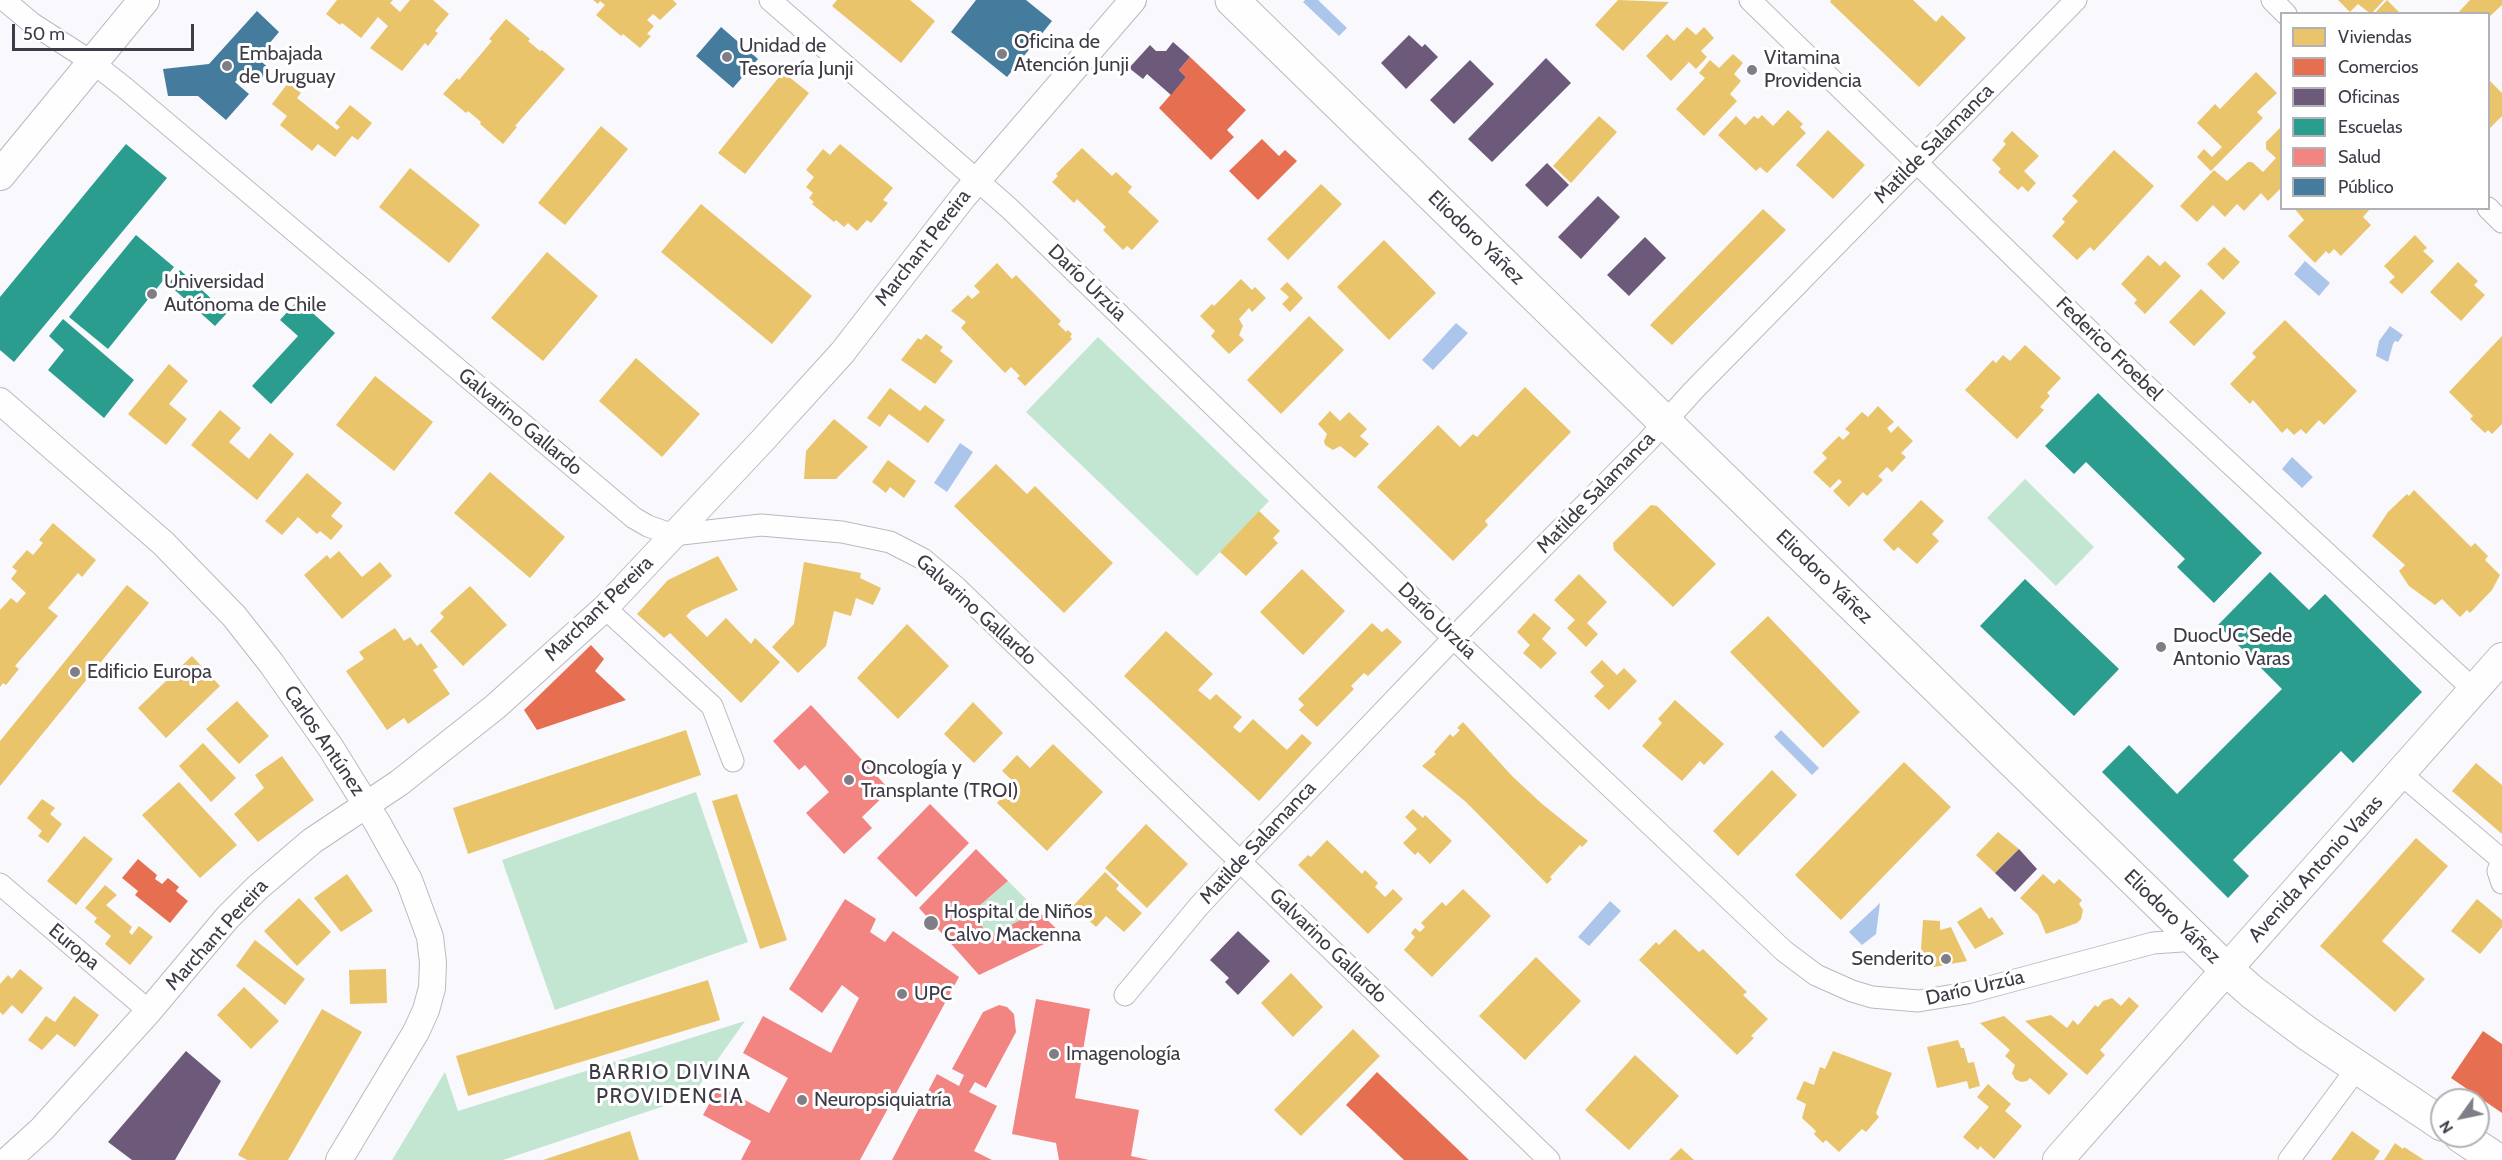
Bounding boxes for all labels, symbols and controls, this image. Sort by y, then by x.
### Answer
scale bar [15,12,196,50]
legend [2280,12,2490,210]
text: 50 m [23,23,65,45]
text: Viviendas [2338,26,2412,48]
place label: Oficina de Atención Junji [1014,30,1129,77]
place label: Unidad de Tesorería Junji [739,34,854,81]
place label: Embajada de Uruguay [239,42,336,89]
place label: Vitamina Providencia [1764,46,1862,93]
marker: Oficina de Atención Junji [995,47,1009,61]
marker: Unidad de Tesorería Junji [720,50,734,64]
text: Comercios [2338,56,2419,78]
marker: Embajada de Uruguay [220,59,234,73]
marker: Vitamina Providencia [1745,63,1759,77]
street label: Matilde Salamanca [1869,79,1999,209]
text: Oficinas [2338,86,2400,108]
text: Escuelas [2338,116,2403,138]
text: Salud [2338,146,2381,168]
text: Público [2338,176,2394,198]
street label: Marchant Pereira [870,185,976,311]
street label: Eliodoro Yáñez [1423,186,1529,290]
street label: Darío Urzúa [1043,240,1131,326]
place label: Universidad Autónoma de Chile [164,270,326,317]
marker: Universidad Autónoma de Chile [145,287,159,301]
street label: Federico Froebel [2051,292,2167,406]
street label: Galvarino Gallardo [453,363,587,481]
street label: Matilde Salamanca [1532,427,1660,559]
street label: Eliodoro Yáñez [1771,525,1877,629]
street label: Galvarino Gallardo [911,549,1041,671]
street label: Marchant Pereira [540,551,658,667]
street label: Darío Urzúa [1393,578,1481,664]
place label: DuocUC Sede Antonio Varas [2173,624,2292,671]
marker: DuocUC Sede Antonio Varas [2154,640,2168,654]
place label: Edificio Europa [87,660,212,684]
marker: Edificio Europa [68,665,82,679]
street label: Carlos Antúnez [278,681,370,801]
place label: Oncología y Transplante (TROI) [861,756,1019,803]
marker: Oncología y Transplante (TROI) [842,773,856,787]
street label: Matilde Salamanca [1195,776,1321,910]
street label: Avenida Antonio Varas [2244,791,2388,947]
street label: Eliodoro Yáñez [2119,865,2225,969]
street label: Marchant Pereira [161,874,273,996]
street label: Galvarino Gallardo [1264,884,1392,1008]
place label: Hospital de Niños Calvo Mackenna [944,900,1092,947]
marker: Hospital de Niños Calvo Mackenna [922,914,940,932]
street label: Europa [44,919,104,975]
place label: Senderito [1851,947,1934,971]
marker: Senderito [1939,952,1953,966]
street label: Darío Urzúa [1924,965,2026,1011]
place label: UPC [914,982,952,1006]
marker: UPC [895,987,909,1001]
place label: Imagenología [1066,1042,1180,1066]
marker: Imagenología [1047,1047,1061,1061]
district label: BARRIO DIVINA PROVIDENCIA [588,1060,752,1110]
place label: Neuropsiquiatría [814,1088,951,1112]
north arrow [2430,1088,2490,1148]
marker: Neuropsiquiatría [795,1093,809,1107]
text: N [2435,1117,2457,1137]

